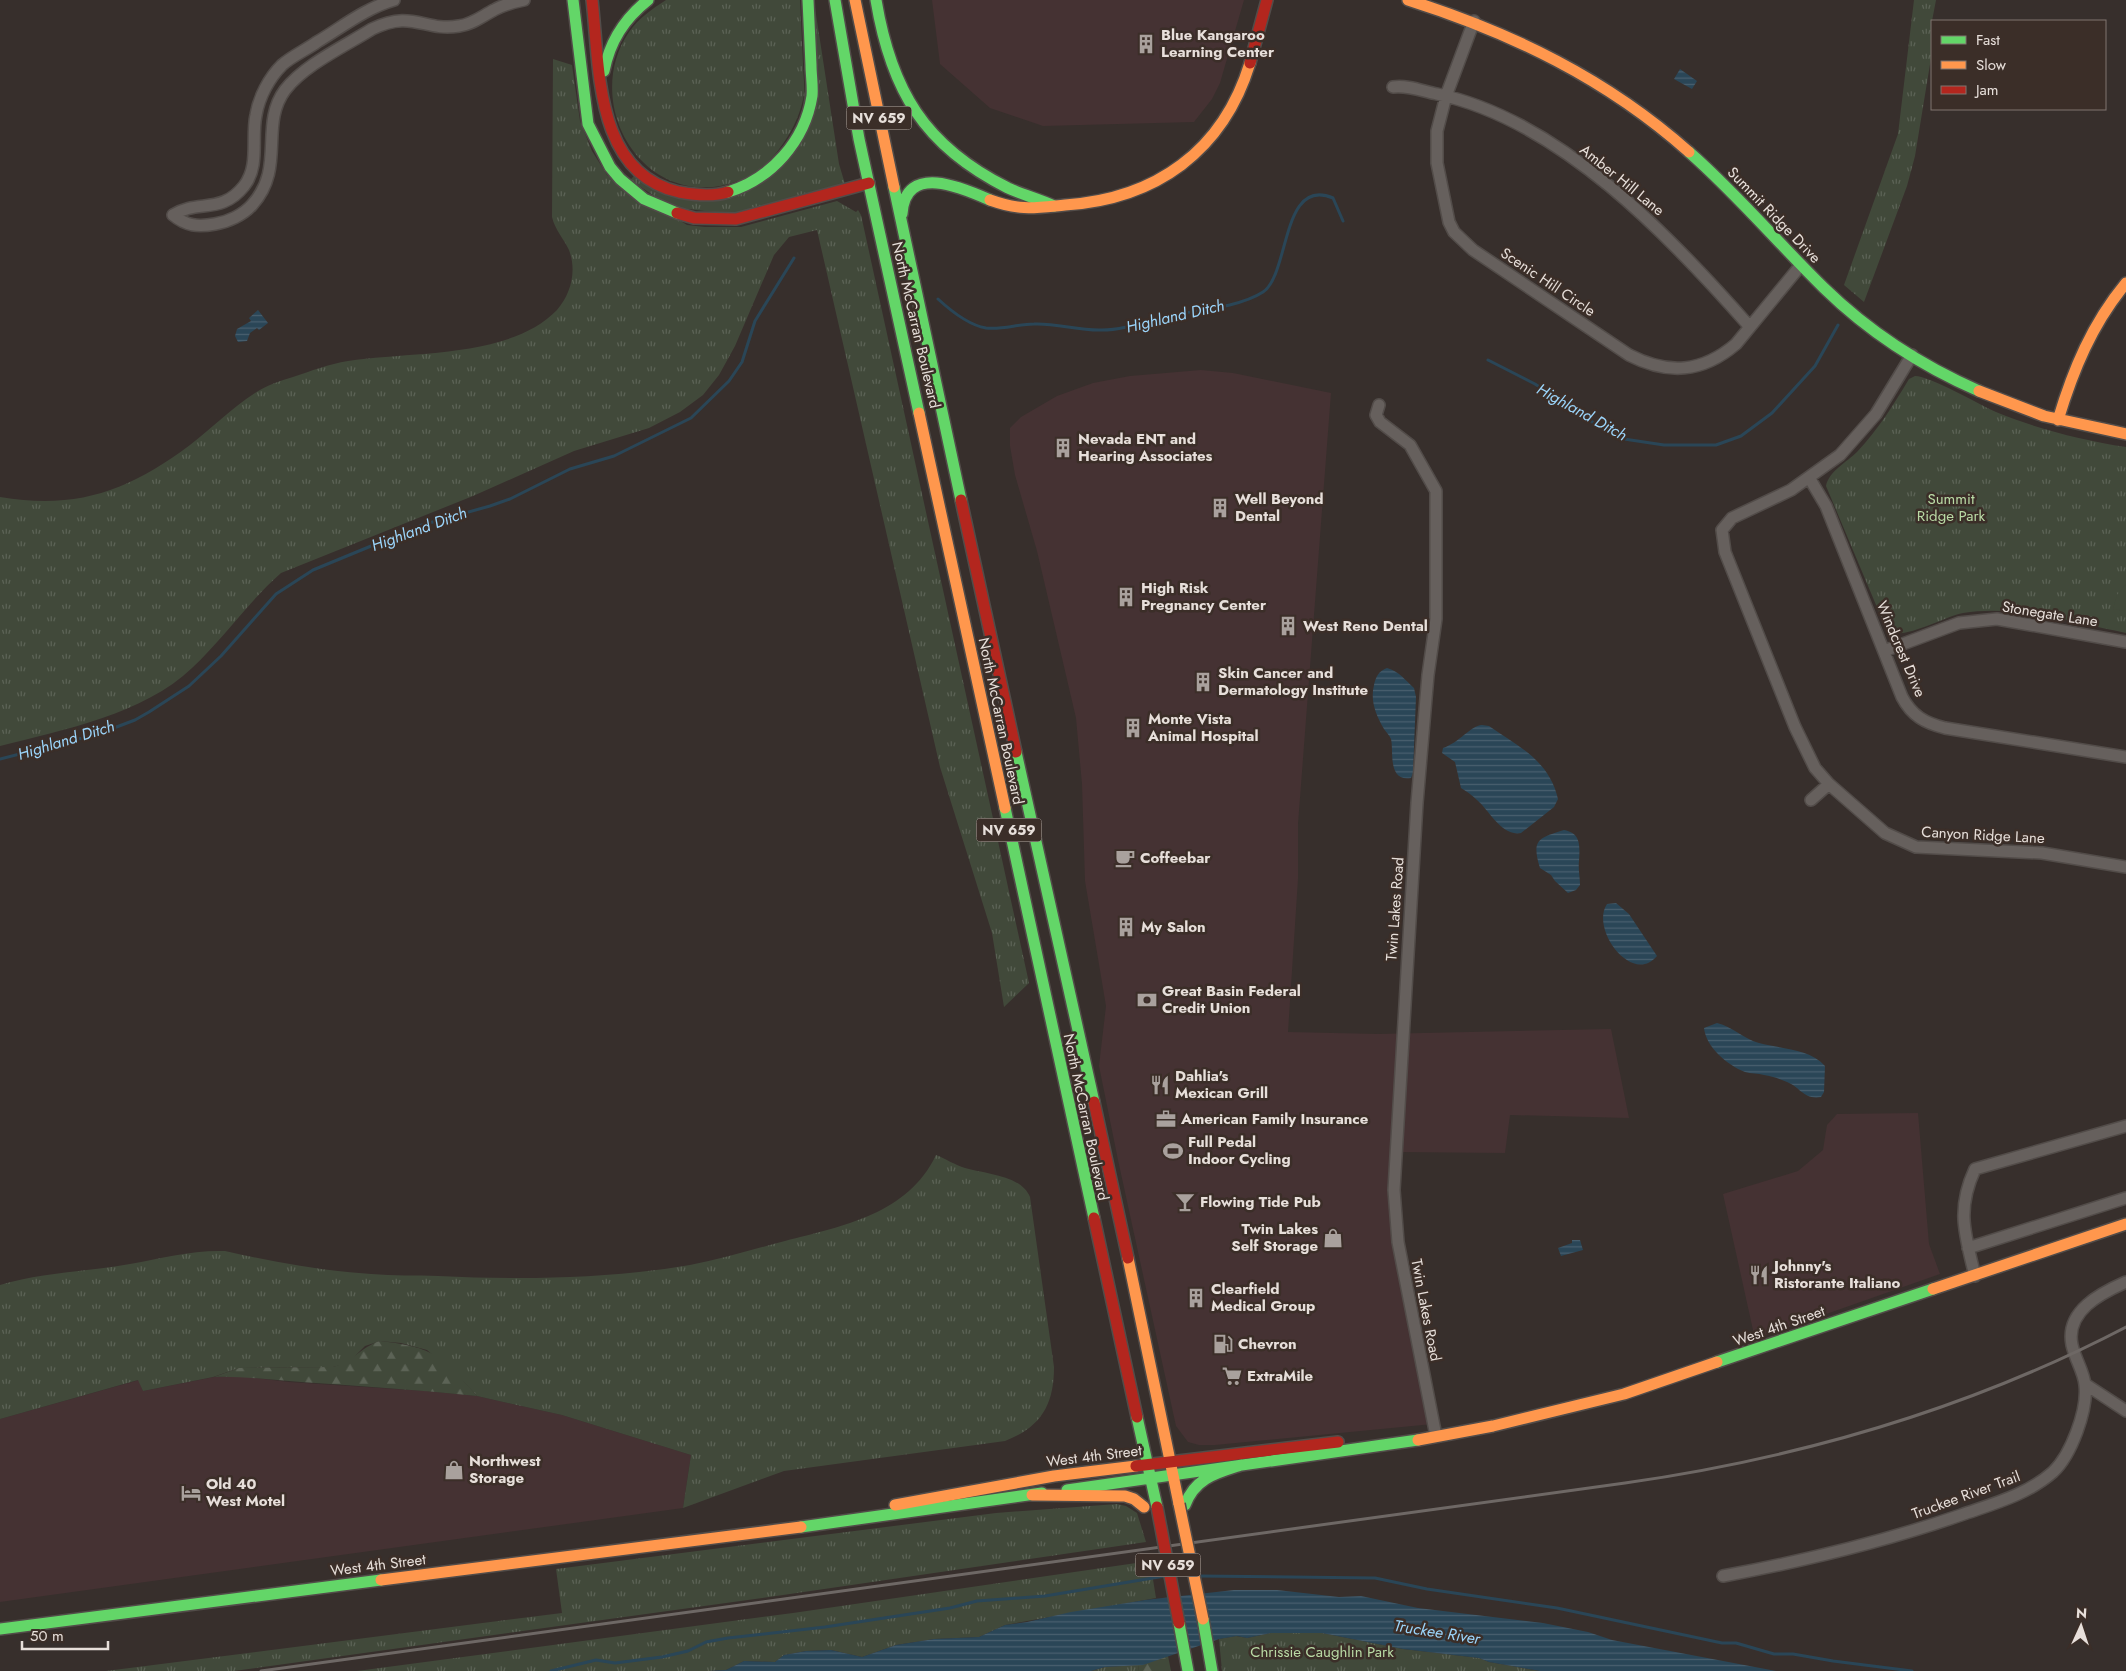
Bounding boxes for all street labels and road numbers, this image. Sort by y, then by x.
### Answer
road number: NV 659 [846,106,912,130]
street label: Amber Hill Lane [1575,139,1669,221]
street label: Summit Ridge Drive [1722,162,1826,268]
street label: North McCarran Boulevard [886,239,946,411]
street label: Scenic Hill Circle [1496,242,1600,322]
street label: Stonegate Lane [2000,596,2100,632]
street label: Windcrest Drive [1871,598,1931,701]
street label: North McCarran Boulevard [973,635,1029,807]
road number: NV 659 [976,818,1042,842]
street label: Canyon Ridge Lane [1921,821,2045,849]
street label: Twin Lakes Road [1380,856,1410,962]
street label: North McCarran Boulevard [1058,1031,1114,1203]
street label: Twin Lakes Road [1405,1257,1447,1363]
street label: West 4th Street [1730,1300,1828,1352]
street label: West 4th Street [1045,1439,1143,1473]
street label: Truckee River Trail [1909,1465,2023,1525]
street label: West 4th Street [329,1548,427,1582]
road number: NV 659 [1136,1554,1200,1576]

